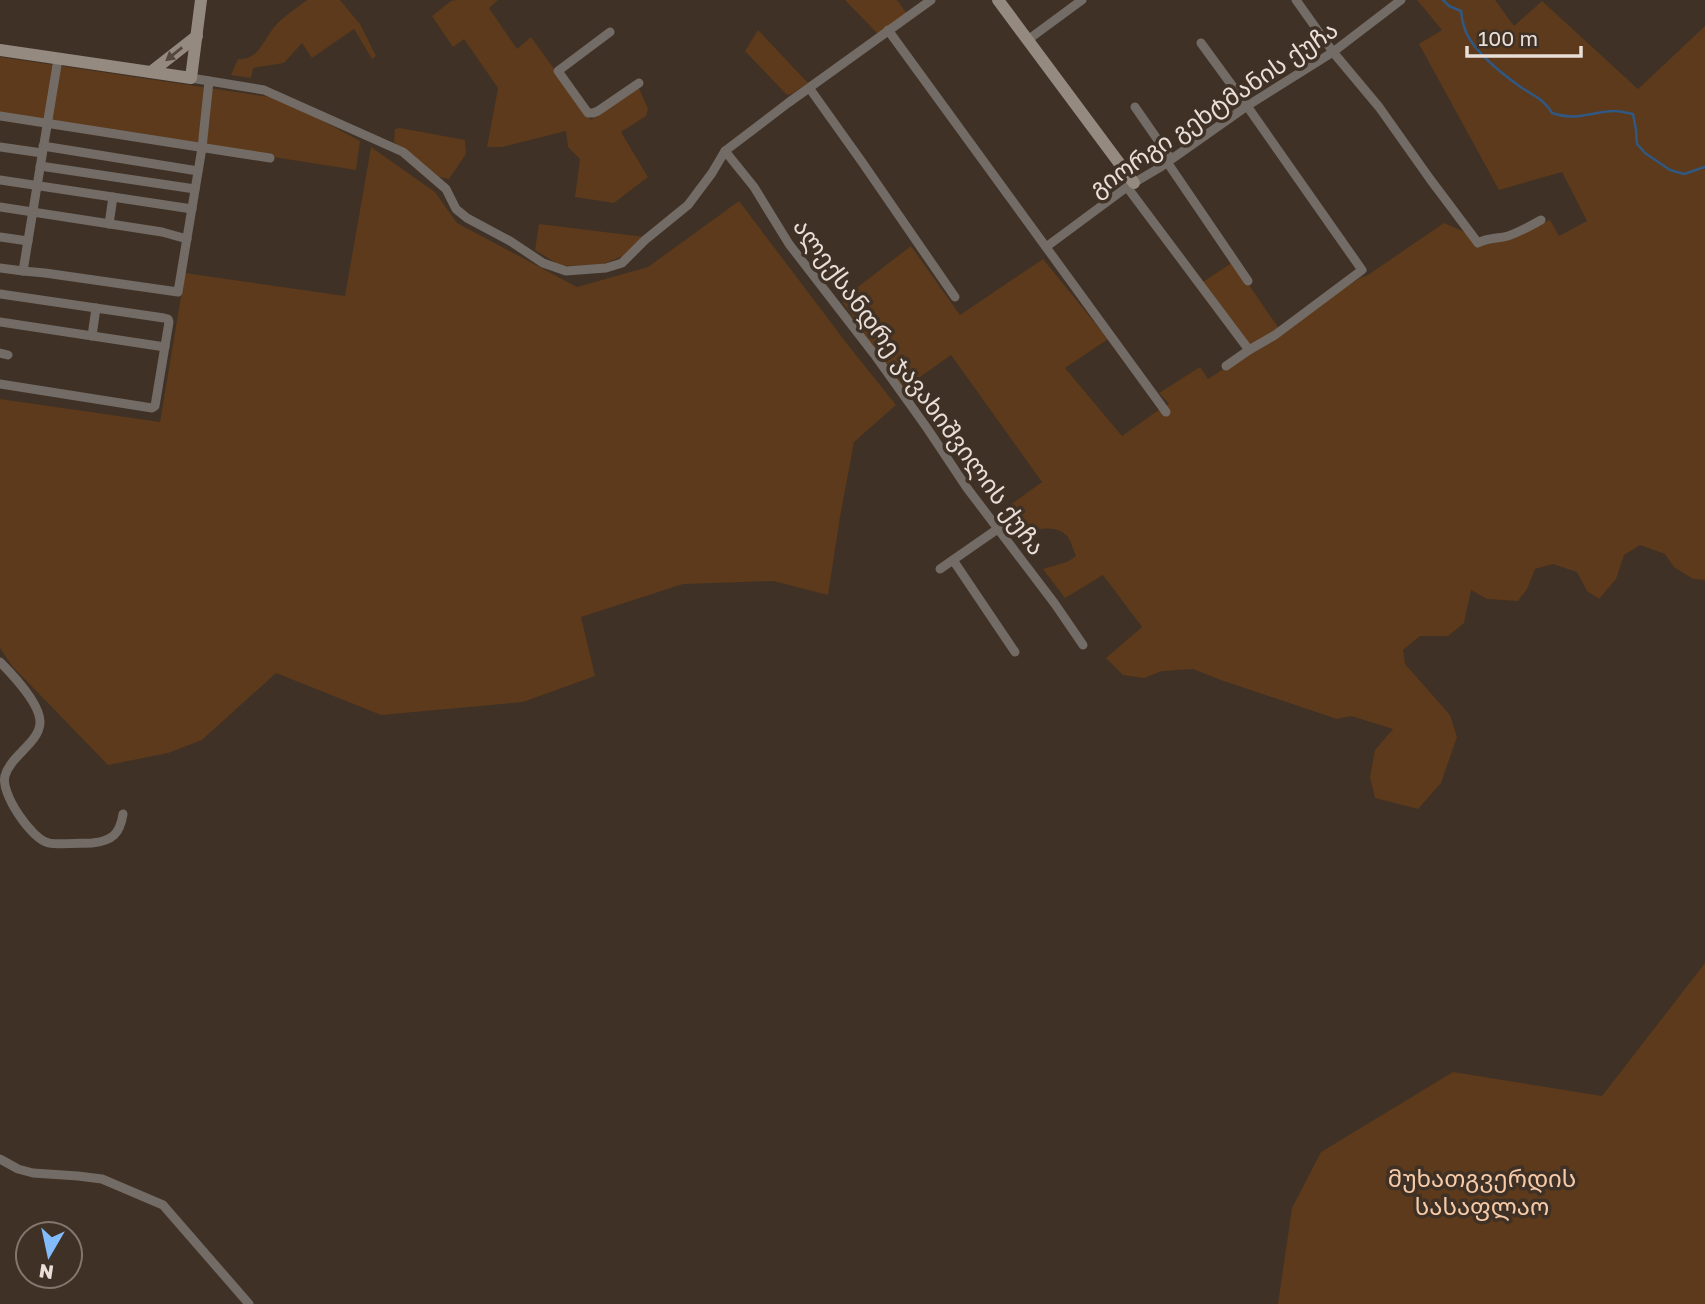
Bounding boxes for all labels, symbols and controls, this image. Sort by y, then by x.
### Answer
street label: გიორგი გეხტმანის ქუჩა [1083,14,1343,203]
scale bar [1467,14,1581,58]
text: 100 m [1478,25,1538,51]
one-way arrow [166,46,183,61]
street label: ალექსანდრე ჯავახიშვილის ქუჩა [787,212,1052,561]
park label: მუხათგვერდის სასაფლაო [1388,1163,1576,1221]
north arrow [14,1220,84,1290]
text: N [37,1260,55,1285]

